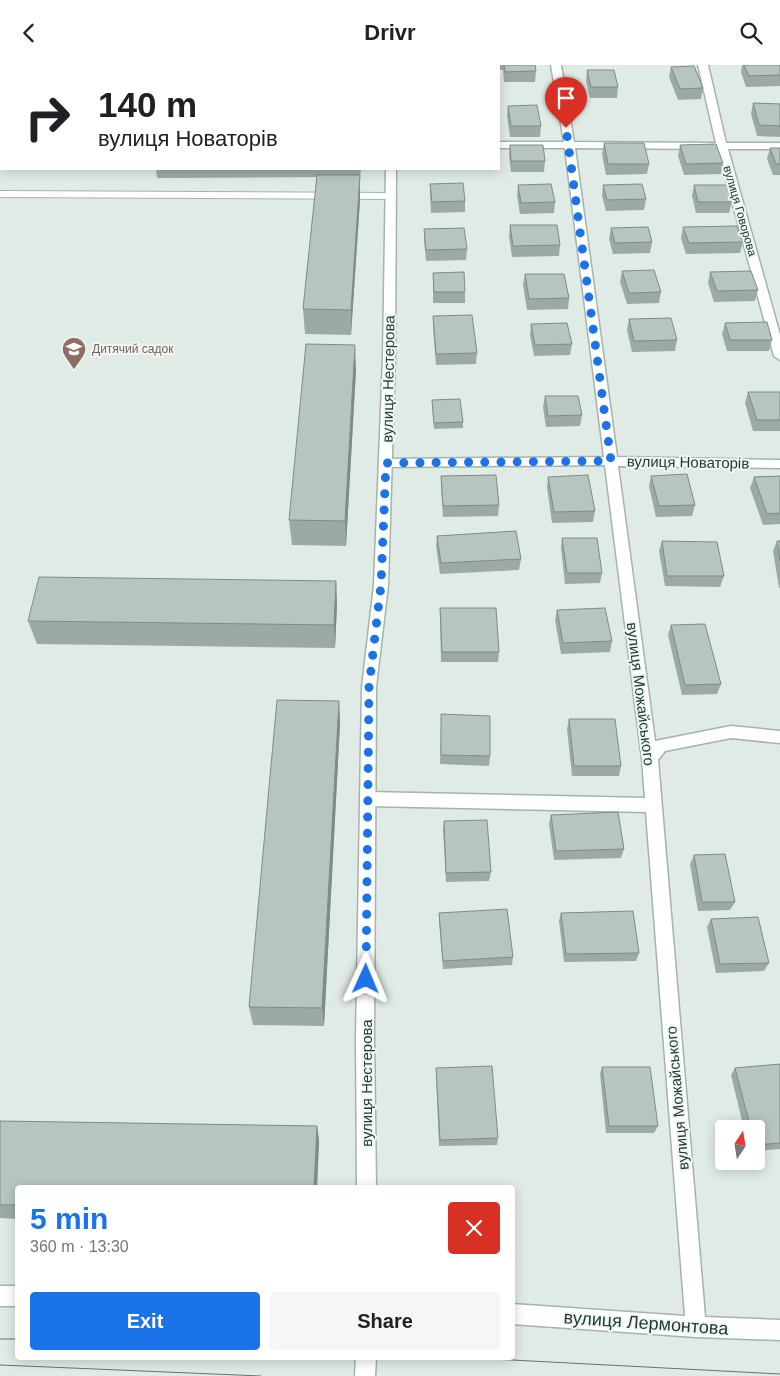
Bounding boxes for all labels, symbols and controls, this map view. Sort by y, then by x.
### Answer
icon: back [15,19,43,47]
icon: search [737,19,765,47]
text: Drivr [364,20,416,45]
pin [545,77,587,128]
icon: arrive [552,84,580,112]
icon: right [15,85,80,150]
text: 140 m [98,85,197,124]
text: вулиця Новаторів [98,126,278,151]
street label: вулиця Говорова [720,164,760,258]
street label: вулиця Нестерова [378,315,398,443]
school or university icon: Дитячий садок [61,336,87,370]
place label: Дитячий садок [92,342,174,356]
street label: вулиця Новаторів [627,452,749,472]
street label: вулиця Можайського [624,621,658,767]
position arrow [339,952,391,1004]
street label: вулиця Нестерова [358,1019,375,1147]
street label: вулиця Можайського [662,1025,692,1171]
north arrow [715,1120,765,1170]
map controls [715,1120,765,1170]
text: 5 min [30,1202,108,1235]
button: close [448,1202,500,1254]
text: 360 m · 13:30 [30,1238,129,1255]
button: Exit [30,1292,260,1350]
button: Share [270,1292,500,1350]
street label: вулиця Лермонтова [563,1307,730,1339]

